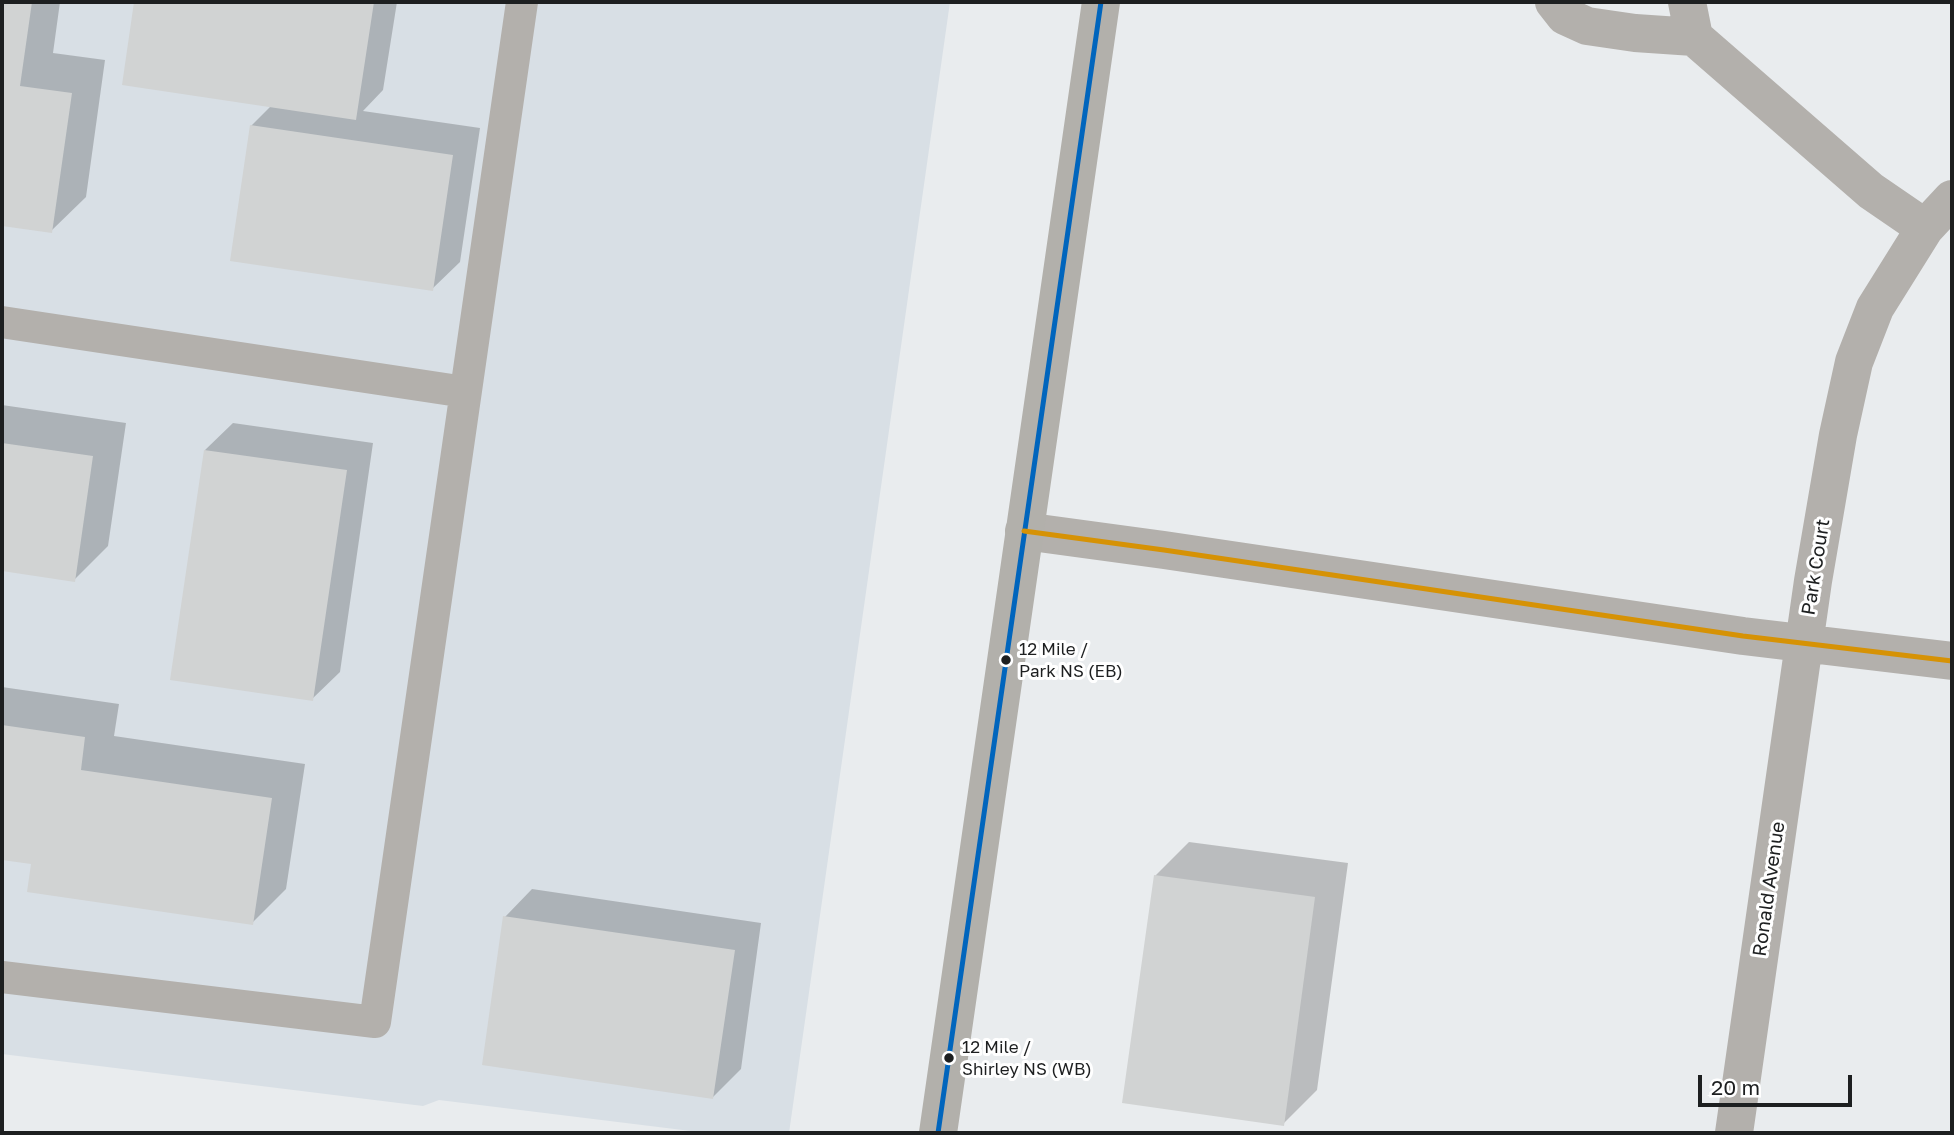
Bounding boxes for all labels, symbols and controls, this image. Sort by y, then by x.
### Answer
street label: Park Court [1797,517,1835,617]
place label: 12 Mile / Park NS (EB) [1019,640,1123,680]
marker: 12 Mile / Park NS (EB) [999,653,1013,667]
street label: Ronald Avenue [1748,820,1790,958]
place label: 12 Mile / Shirley NS (WB) [962,1038,1092,1078]
marker: 12 Mile / Shirley NS (WB) [942,1051,956,1065]
scale bar [1702,1062,1856,1106]
text: 20 m [1711,1074,1760,1100]

